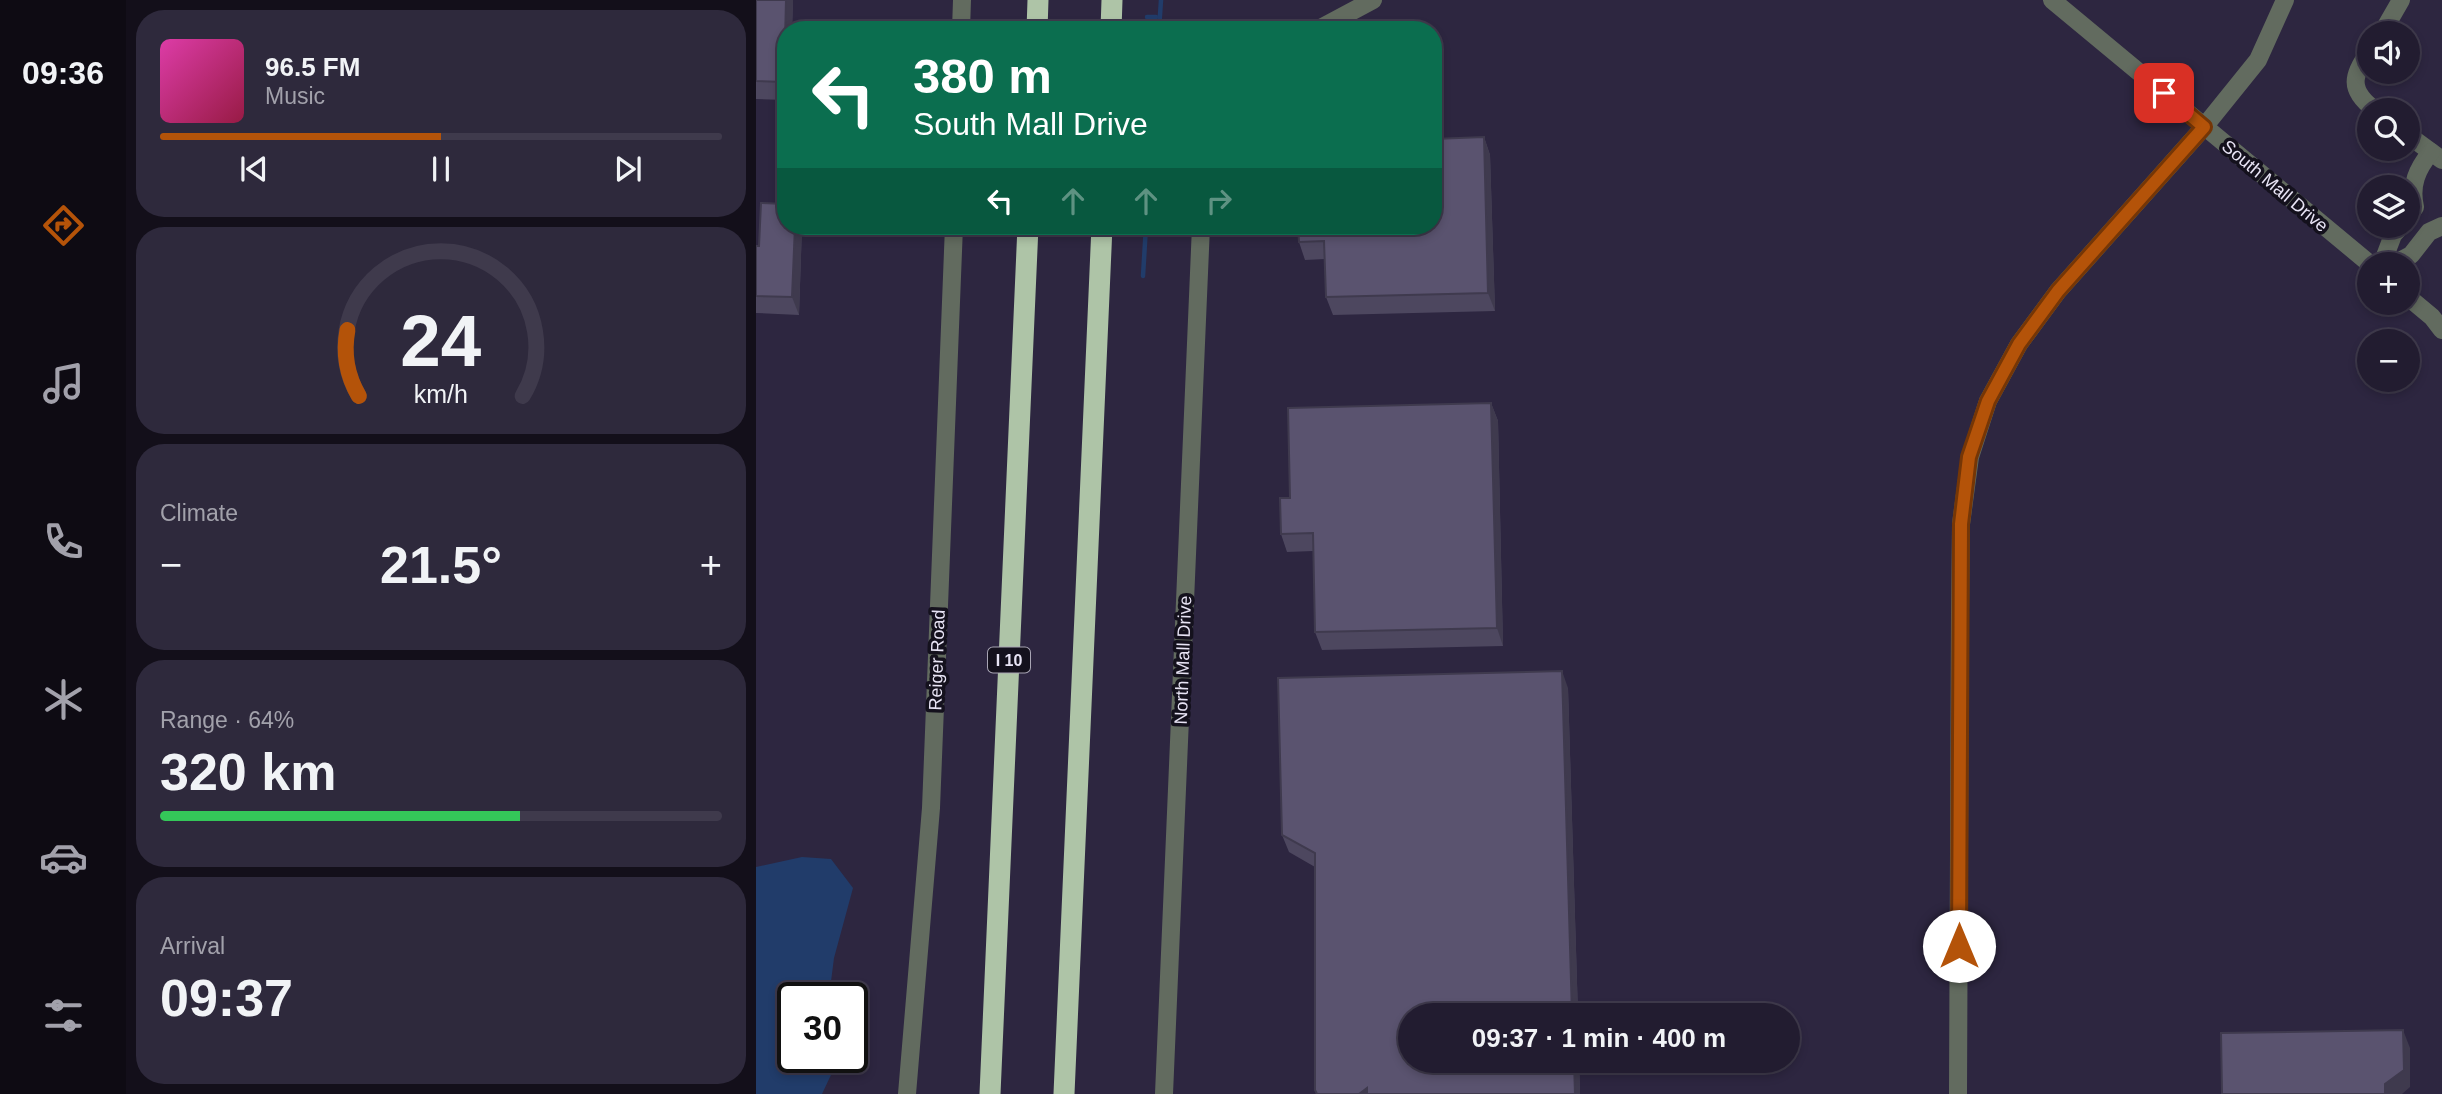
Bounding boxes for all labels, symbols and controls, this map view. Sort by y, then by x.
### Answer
map controls [2357,21,2420,392]
button: sound [2357,21,2420,84]
icon: left [798,49,889,140]
text: 380 m [913,49,1052,103]
text: 96.5 FM [265,52,360,82]
text: 09:36 [22,55,104,91]
pin [2134,63,2194,123]
icon: arrive [2145,74,2183,112]
text: Music [265,83,325,109]
button: search [2357,98,2420,161]
text: South Mall Drive [913,106,1148,142]
street label: South Mall Drive [2218,136,2332,236]
icon: previous [235,150,273,188]
icon: pause [422,150,460,188]
icon: next [609,150,647,188]
button: layers [2357,175,2420,238]
icon: left [981,182,1019,220]
icon: ahead [1054,182,1092,220]
icon: ahead [1127,182,1165,220]
icon: right [1200,182,1238,220]
icon: directions [39,201,88,250]
button: + [2357,252,2420,315]
text: 24 [401,301,482,382]
button: − [2357,329,2420,392]
icon: music [39,359,88,408]
text: km/h [414,380,468,408]
text: Climate [160,500,238,526]
icon: phone [39,517,88,566]
text: 21.5° [380,536,502,594]
text: − [160,544,182,586]
text: + [700,544,722,586]
street label: North Mall Drive [1171,595,1195,725]
street label: Reiger Road [925,609,949,711]
road number: I 10 [988,648,1030,673]
icon: climate [39,675,88,724]
text: Range · 64% [160,707,294,733]
text: 320 km [160,743,336,801]
icon: car [39,833,88,882]
position arrow [1922,909,1996,983]
text: Arrival [160,933,225,959]
text: 09:37 [160,969,293,1027]
speed limit sign: 30 [777,982,868,1073]
icon: filters [39,991,88,1040]
text: 09:37 · 1 min · 400 m [1472,1023,1726,1053]

